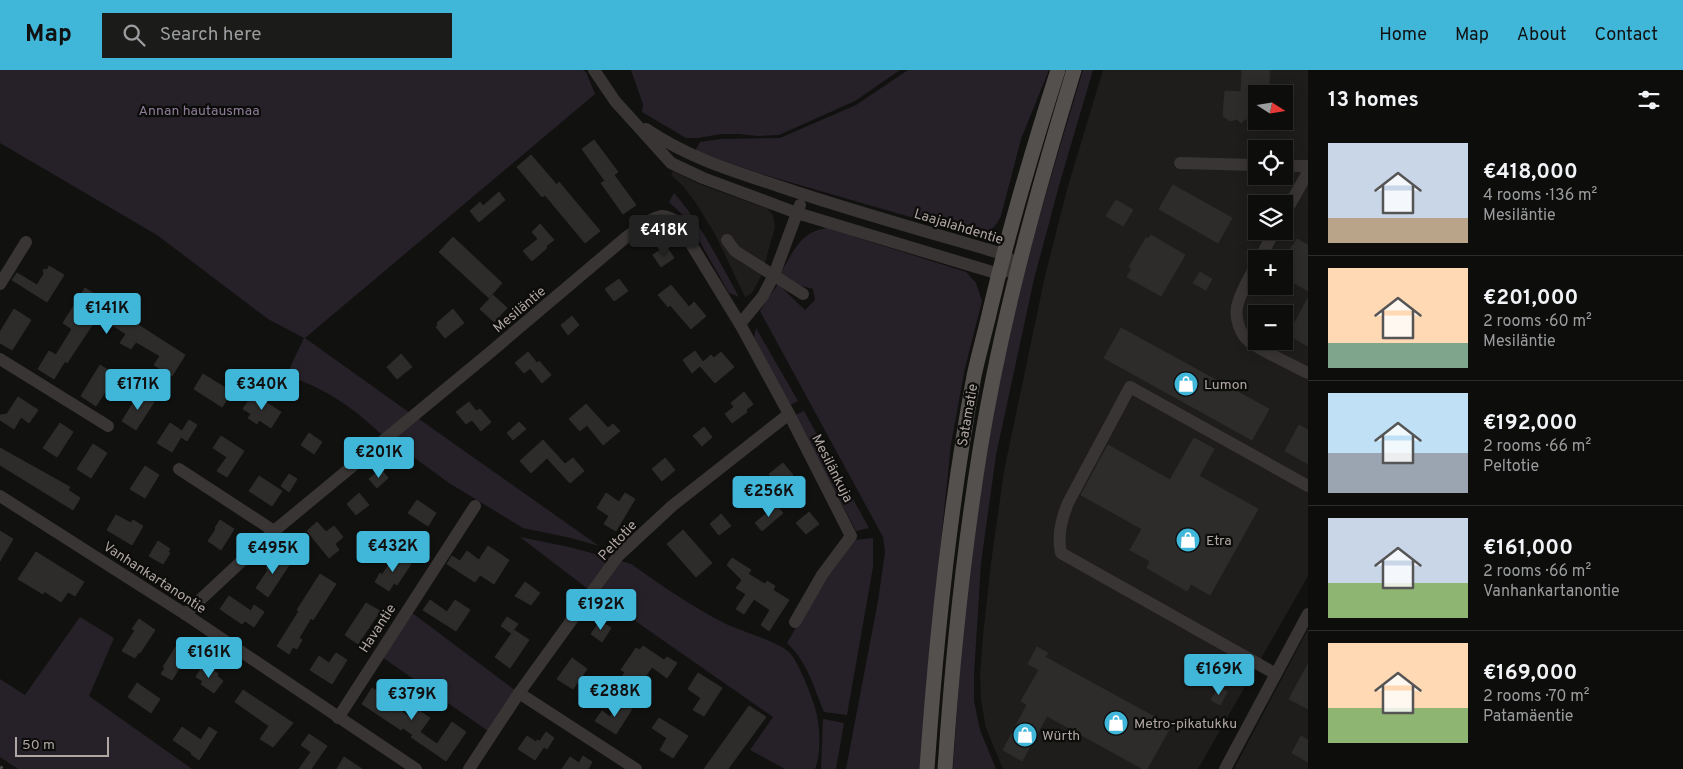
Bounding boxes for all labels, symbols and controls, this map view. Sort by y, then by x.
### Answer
search box [102,13,452,58]
text: Map [25,20,72,50]
icon: search [120,21,148,49]
text: Search here [160,23,261,47]
text: Home [1379,24,1427,47]
text: Map [1455,24,1489,47]
text: About [1517,24,1566,47]
text: Contact [1594,24,1658,47]
north arrow [1248,85,1292,130]
map controls [1248,85,1293,350]
icon: filters [1635,86,1663,114]
text: 13 homes [1328,87,1419,114]
park label: Annan hautausmaa [138,103,260,120]
button: locate [1248,140,1293,185]
text: €418,000 [1483,159,1578,186]
icon: home [1368,163,1428,223]
text: 4 rooms · 136 m² [1483,186,1597,206]
button: layers [1248,195,1293,240]
street label: Laajalahdentie [912,206,1005,249]
text: Mesiläntie [1483,206,1556,226]
pin: €418K [629,214,699,257]
text: €418K [640,221,688,241]
button: + [1248,250,1293,295]
street label: Mesiläntie [490,283,550,337]
text: €201,000 [1483,285,1578,312]
icon: home [1368,288,1428,348]
pin: €141K [72,292,142,335]
text: €141K [85,299,129,319]
button: − [1248,305,1293,350]
text: 2 rooms · 60 m² [1483,312,1592,332]
text: Mesiläntie [1483,332,1556,352]
pin: €171K [103,368,173,411]
pin: €340K [227,368,297,411]
shop icon: Lumon [1173,371,1199,397]
text: €171K [116,375,160,395]
text: €340K [236,375,288,395]
place label: Lumon [1204,377,1248,394]
street label: Satamatie [955,383,982,448]
text: €192,000 [1483,410,1577,437]
icon: home [1368,413,1428,473]
street label: Mesilänkuja [807,432,856,506]
pin: €201K [344,436,414,479]
text: 2 rooms · 66 m² [1483,437,1591,457]
text: €201K [355,443,403,463]
text: Peltotie [1483,457,1539,477]
pin: €256K [734,476,804,518]
text: €256K [744,482,794,502]
street label: Peltotie [595,517,641,565]
shop icon: Etra [1175,527,1201,553]
pin: €432K [358,530,428,573]
pin: €495K [238,532,308,575]
place label: Etra [1206,533,1232,550]
text: €161,000 [1483,535,1573,562]
text: €432K [368,537,418,557]
icon: home [1368,538,1428,598]
street label: Vanhankartanontie [99,539,209,618]
text: €495K [247,539,299,559]
text: 2 rooms · 66 m² [1483,562,1591,582]
text: Vanhankartanontie [1483,582,1620,602]
pin: €192K [566,588,636,631]
text: €192K [577,595,625,615]
street label: Havantie [356,601,400,656]
pin: €161K [174,636,244,679]
text: €161K [187,643,231,663]
pin: €169K [1184,654,1254,696]
text: €169K [1195,660,1243,680]
text: €169,000 [1483,660,1577,687]
icon: home [1368,663,1428,723]
pin: €288K [580,676,650,718]
pin: €379K [377,678,447,721]
text: €288K [589,682,641,702]
text: €379K [387,685,437,705]
text: 2 rooms · 70 m² [1483,687,1590,707]
text: Patamäentie [1483,707,1573,727]
shop icon: Metro-pikatukku [1103,710,1129,736]
place label: Metro-pikatukku [1134,716,1237,733]
shop icon: Würth [1012,722,1038,748]
place label: Würth [1042,728,1080,745]
scale bar [15,734,109,757]
text: 50 m [22,737,55,754]

